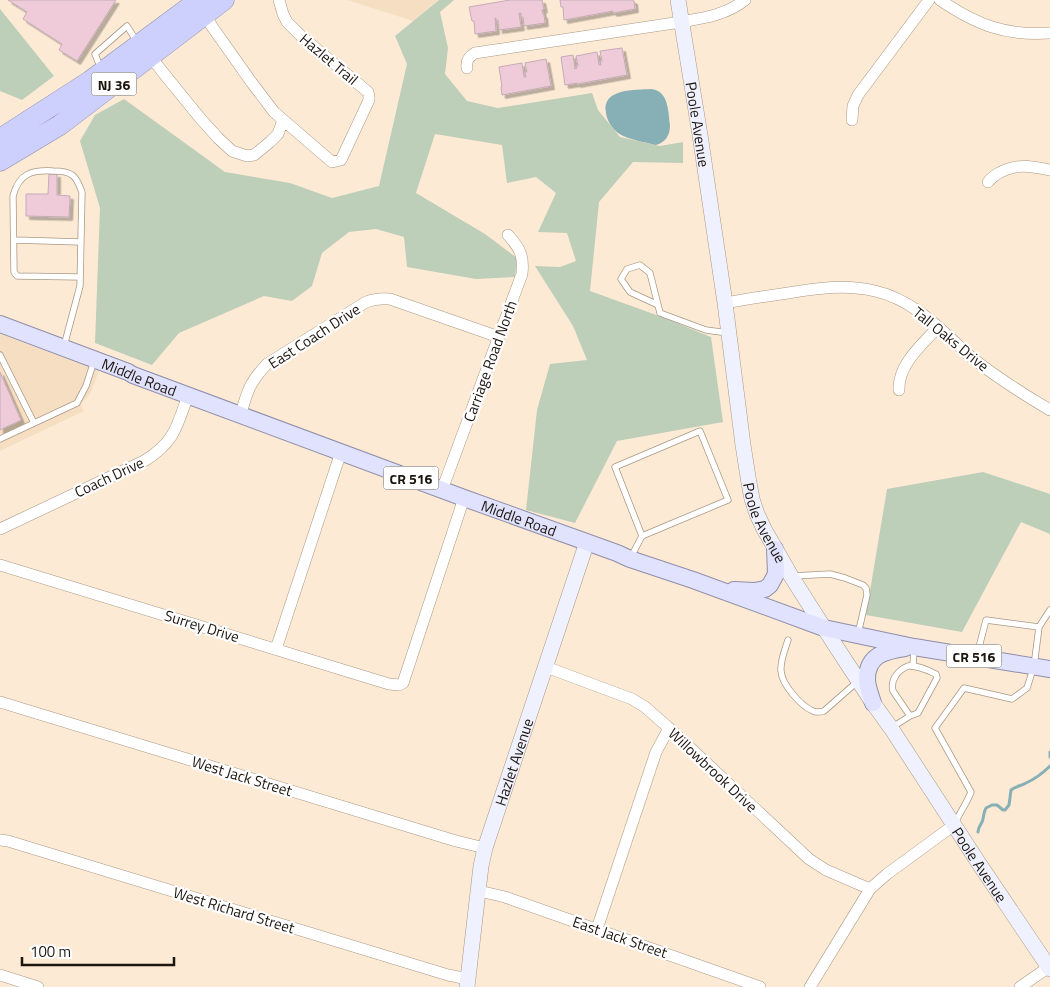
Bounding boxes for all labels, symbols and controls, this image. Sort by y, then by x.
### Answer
street label: Hazlet Trail [295,28,363,90]
road number: NJ 36 [92,72,136,96]
street label: Poole Avenue [680,80,716,169]
street label: Carriage Road North [457,297,523,425]
street label: East Coach Drive [263,298,365,374]
street label: Tall Oaks Drive [908,301,994,377]
street label: Middle Road [99,352,180,402]
street label: Coach Drive [71,451,147,503]
road number: CR 516 [384,466,438,489]
street label: Poole Avenue [738,481,792,567]
street label: Middle Road [478,494,560,542]
street label: Surrey Drive [162,604,242,648]
road number: CR 516 [946,644,1002,668]
street label: Hazlet Avenue [488,715,539,809]
street label: Willowbrook Drive [663,722,763,818]
street label: West Jack Street [189,750,296,802]
street label: Poole Avenue [947,822,1013,907]
street label: West Richard Street [171,881,298,940]
street label: East Jack Street [569,910,671,964]
scale bar [22,934,175,966]
text: 100 m [30,940,71,963]

